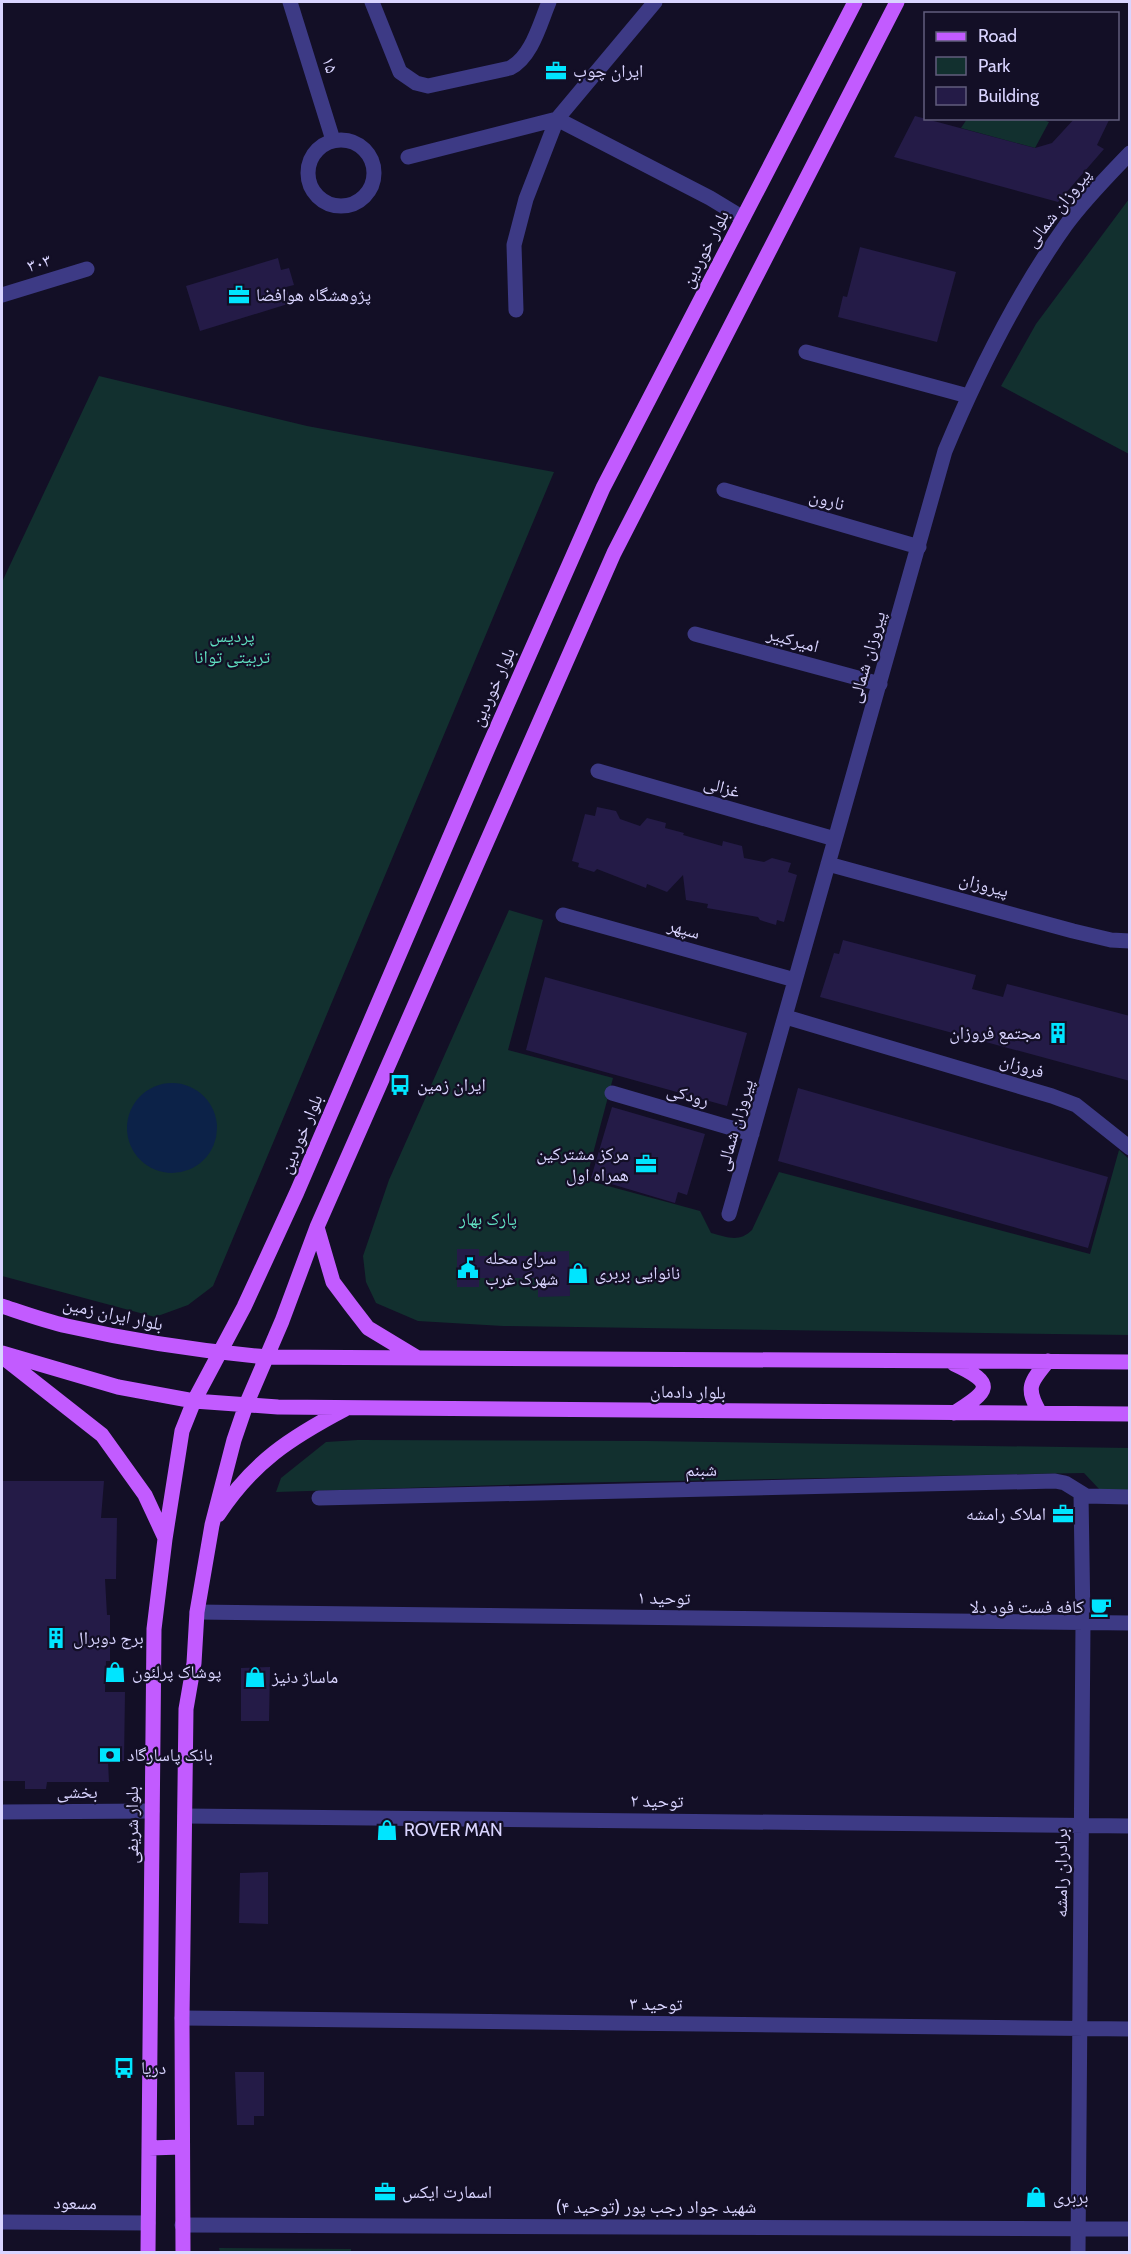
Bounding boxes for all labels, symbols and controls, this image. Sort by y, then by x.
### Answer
legend [924,12,1119,120]
text: Road [978,25,1017,47]
street label: ۱۵ [317,54,343,76]
text: Park [978,55,1011,77]
office icon: ایران چوب [544,59,568,83]
place label: ایران چوب [573,60,643,82]
text: Building [978,85,1040,107]
street label: پیروزان شمالی [1020,164,1096,252]
street label: بلوار خوردین [676,207,734,291]
street label: ۳۰۳ [24,249,54,277]
office icon: پژوهشگاه هوافضا [227,283,251,307]
place label: پژوهشگاه هوافضا [256,284,371,306]
street label: نارون [807,485,847,515]
street label: پیروزان شمالی [843,609,891,705]
street label: امیرکبیر [764,622,821,657]
park label: پردیس تربیتی توانا [194,625,270,668]
street label: بلوار خوردین [466,644,520,730]
street label: غزالی [701,771,743,803]
street label: پیروزان [957,868,1011,902]
street label: سپهر [664,914,703,944]
building icon: مجتمع فروزان [1046,1021,1070,1045]
place label: مجتمع فروزان [949,1022,1041,1045]
street label: فروزان [997,1049,1047,1083]
bus stop icon: ایران زمین [388,1073,412,1097]
place label: ایران زمین [417,1074,486,1096]
street label: پیروزان شمالی [711,1077,759,1173]
street label: رودکی [664,1079,712,1111]
street label: بلوار خوردین [274,1091,328,1177]
place label: مرکز مشترکین همراه اول [536,1143,629,1186]
office icon: مرکز مشترکین همراه اول [634,1152,658,1176]
park label: پارک بهار [458,1208,517,1230]
place label: سرای محله شهرک غرب [485,1247,558,1290]
public building icon: سرای محله شهرک غرب [456,1256,480,1280]
shop icon: نانوایی بربری [566,1261,590,1285]
place label: نانوایی بربری [595,1262,680,1284]
street label: بلوار ایران زمین [61,1293,165,1335]
street label: بلوار دادمان [650,1380,726,1404]
street label: شبنم [685,1459,717,1482]
office icon: املاک رامشه [1051,1502,1075,1526]
place label: املاک رامشه [966,1503,1046,1525]
street label: توحید ۱ [637,1587,691,1609]
cafe icon: کافه فست فود دلا [1089,1595,1113,1619]
place label: کافه فست فود دلا [970,1596,1085,1618]
building icon: برج دوبرال [44,1626,68,1650]
place label: برج دوبرال [73,1627,144,1650]
shop icon: پوشاک پرلئون [103,1660,127,1684]
place label: پوشاک پرلئون [132,1661,222,1683]
shop icon: ماساژ دنیز [243,1665,267,1689]
place label: ماساژ دنیز [271,1666,338,1688]
bank icon: بانک پاسارگاد [98,1743,122,1767]
place label: بانک پاسارگاد [127,1744,213,1766]
street label: بخشی [56,1781,98,1803]
street label: بلوار شریفی [121,1786,143,1864]
street label: توحید ۲ [630,1790,684,1812]
shop icon: ROVER MAN [375,1818,399,1842]
place label: ROVER MAN [404,1819,503,1841]
street label: برادران رامشه [1050,1828,1072,1918]
street label: توحید ۳ [629,1993,683,2015]
bus stop icon: دریا [112,2056,136,2080]
place label: دریا [141,2057,166,2079]
office icon: اسمارت ایکس [373,2180,397,2204]
place label: اسمارت ایکس [402,2181,492,2203]
shop icon: بربری [1024,2185,1048,2209]
place label: بربری [1053,2186,1089,2208]
street label: مسعود [53,2192,97,2214]
street label: شهید جواد رجب پور (توحید ۴) [556,2196,756,2218]

